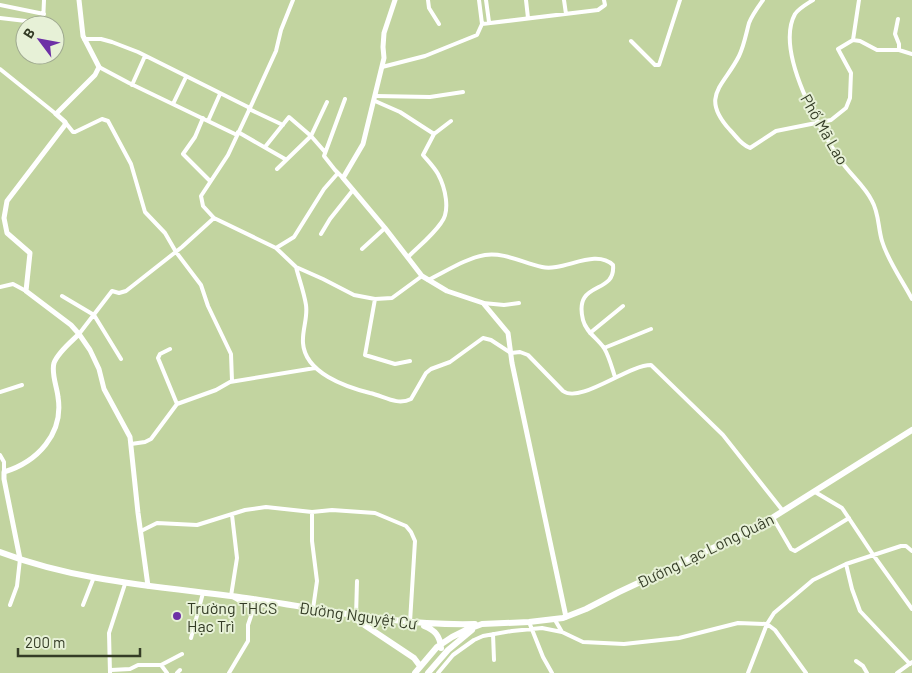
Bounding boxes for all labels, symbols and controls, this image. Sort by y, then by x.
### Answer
north arrow [15,15,65,65]
text: B [19,25,38,41]
street label: Phố Mã Lao [797,90,853,168]
street label: Đường Lạc Long Quân [634,509,776,591]
street label: Đường Nguyệt Cư [298,597,419,633]
place label: Trường THCS Hạc Trì [187,598,277,635]
marker: Trường THCS Hạc Trì [171,610,183,622]
scale bar [18,626,140,658]
text: 200 m [25,633,65,651]

